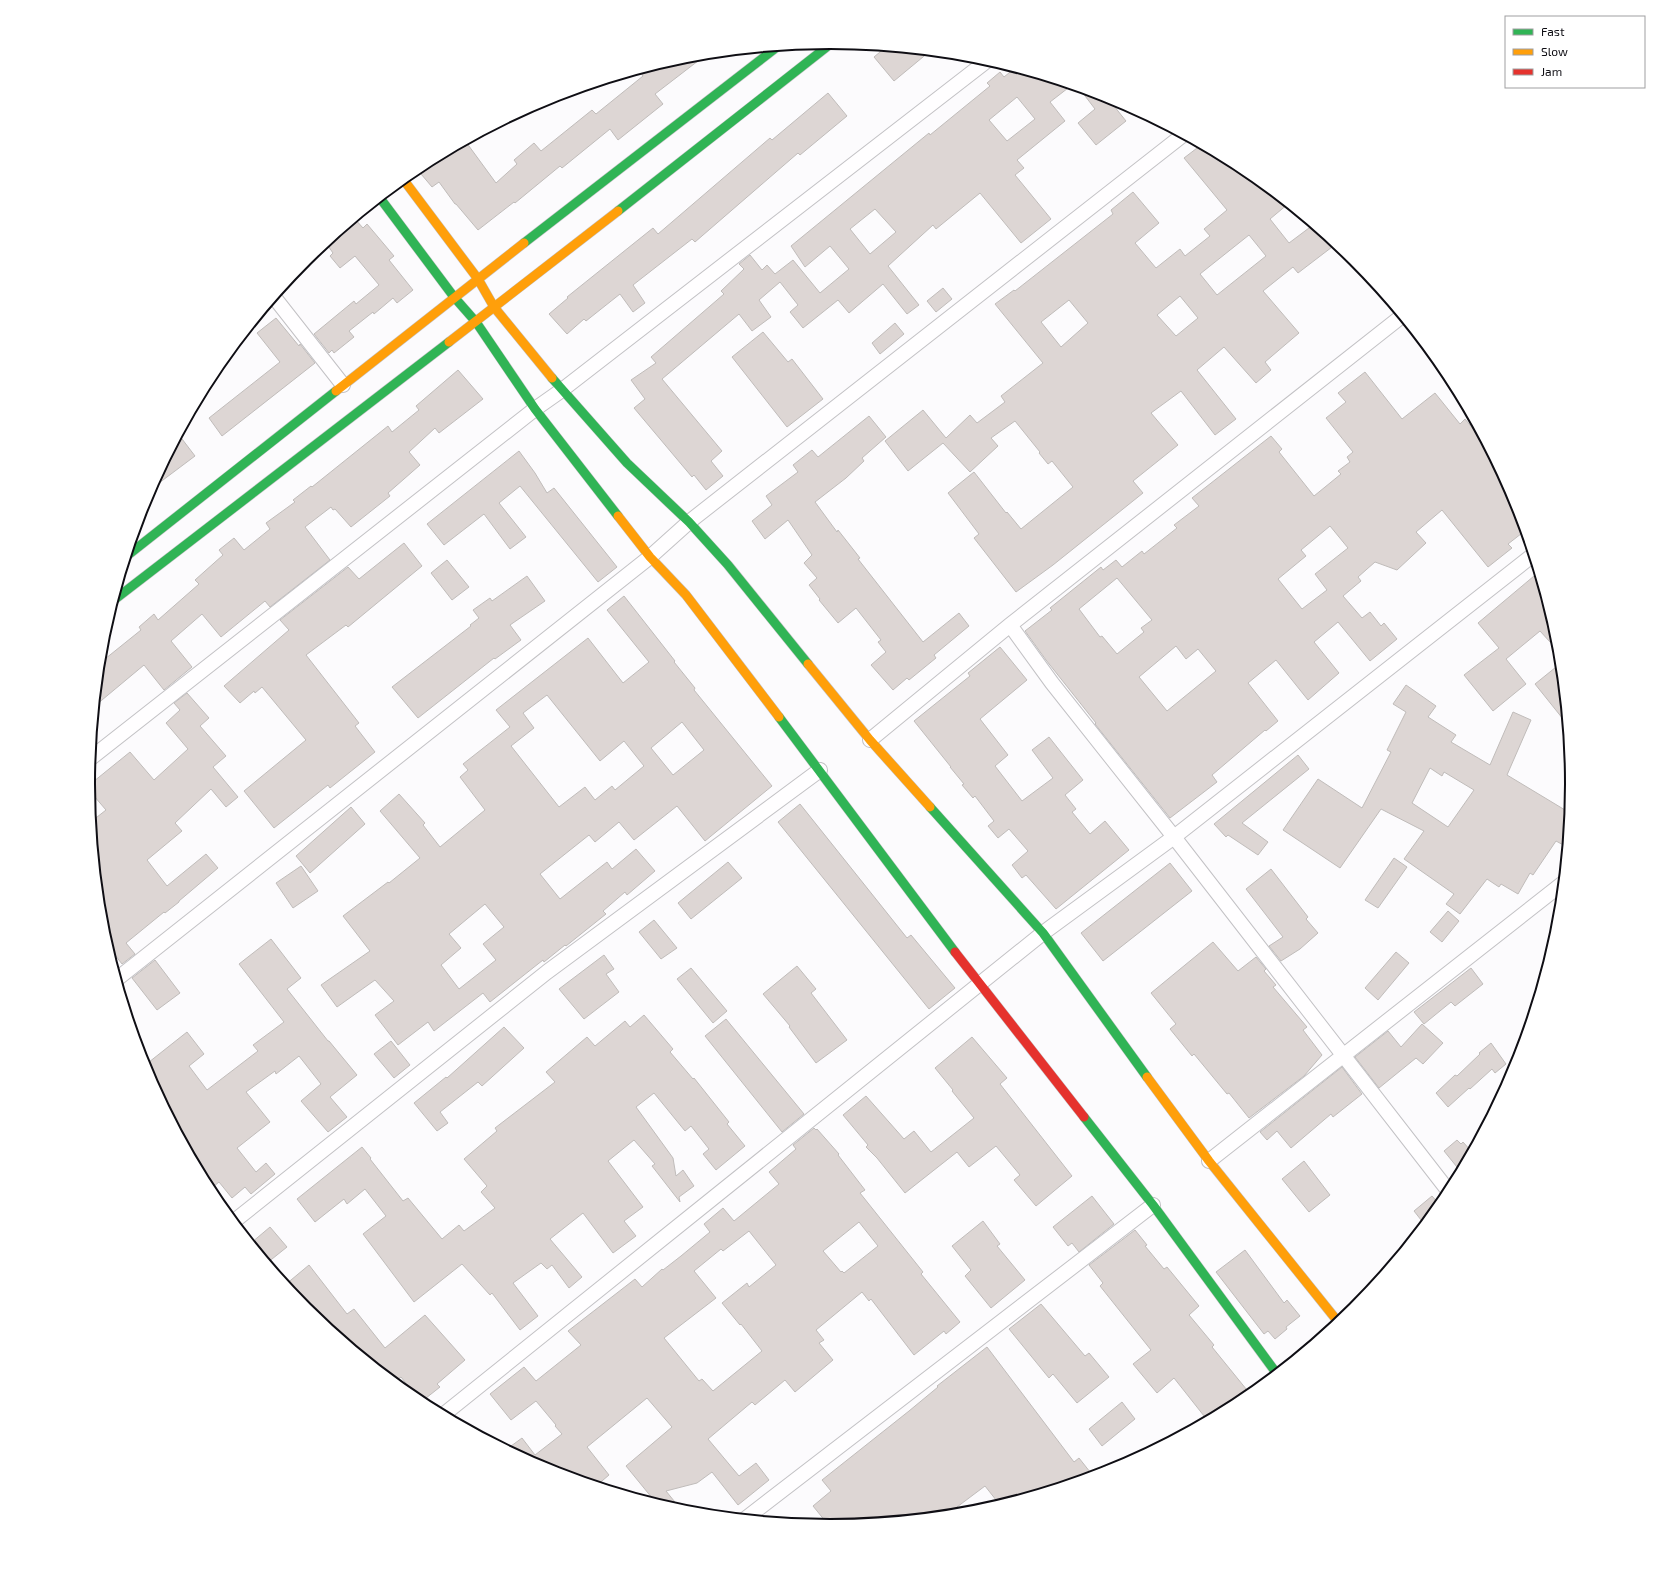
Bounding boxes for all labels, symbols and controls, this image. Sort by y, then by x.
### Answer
legend [1505,16,1645,88]
text: Fast [1541,24,1565,38]
text: Slow [1541,44,1568,58]
text: Jam [1541,64,1562,78]

